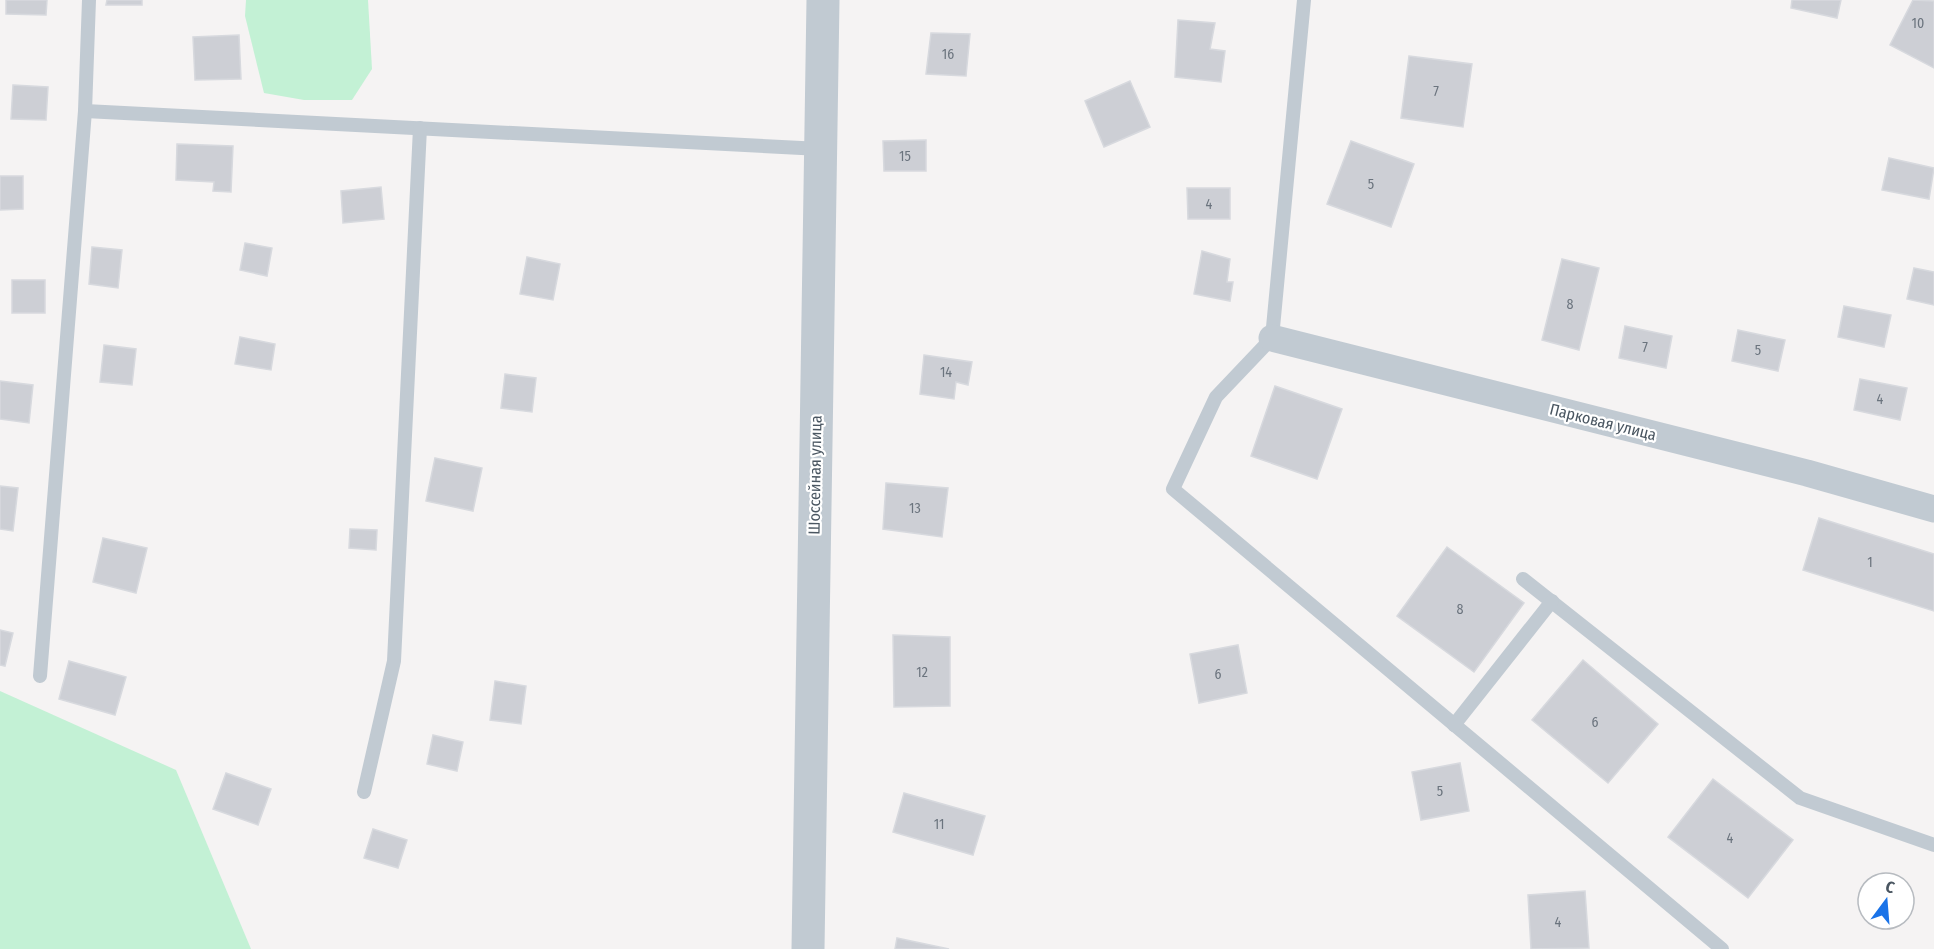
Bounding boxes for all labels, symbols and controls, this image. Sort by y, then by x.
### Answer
house number: 10 [1912,15,1924,32]
house number: 16 [942,46,954,63]
house number: 7 [1433,83,1439,100]
house number: 15 [899,148,911,165]
house number: 5 [1368,176,1374,193]
house number: 4 [1206,196,1213,213]
house number: 8 [1567,296,1574,313]
house number: 7 [1642,339,1648,356]
house number: 5 [1755,342,1761,359]
house number: 14 [940,364,952,381]
house number: 4 [1877,391,1884,408]
street label: Парковая улица [1548,400,1658,444]
street label: Шоссейная улица [804,415,826,535]
house number: 13 [909,500,921,517]
house number: 1 [1867,554,1873,571]
house number: 8 [1457,601,1464,618]
house number: 12 [916,664,928,681]
house number: 6 [1215,666,1222,683]
house number: 6 [1592,714,1599,731]
house number: 5 [1437,783,1443,800]
house number: 11 [934,816,944,833]
house number: 4 [1727,830,1734,847]
north arrow [1856,871,1916,931]
text: С [1883,877,1897,898]
house number: 4 [1555,914,1562,931]

